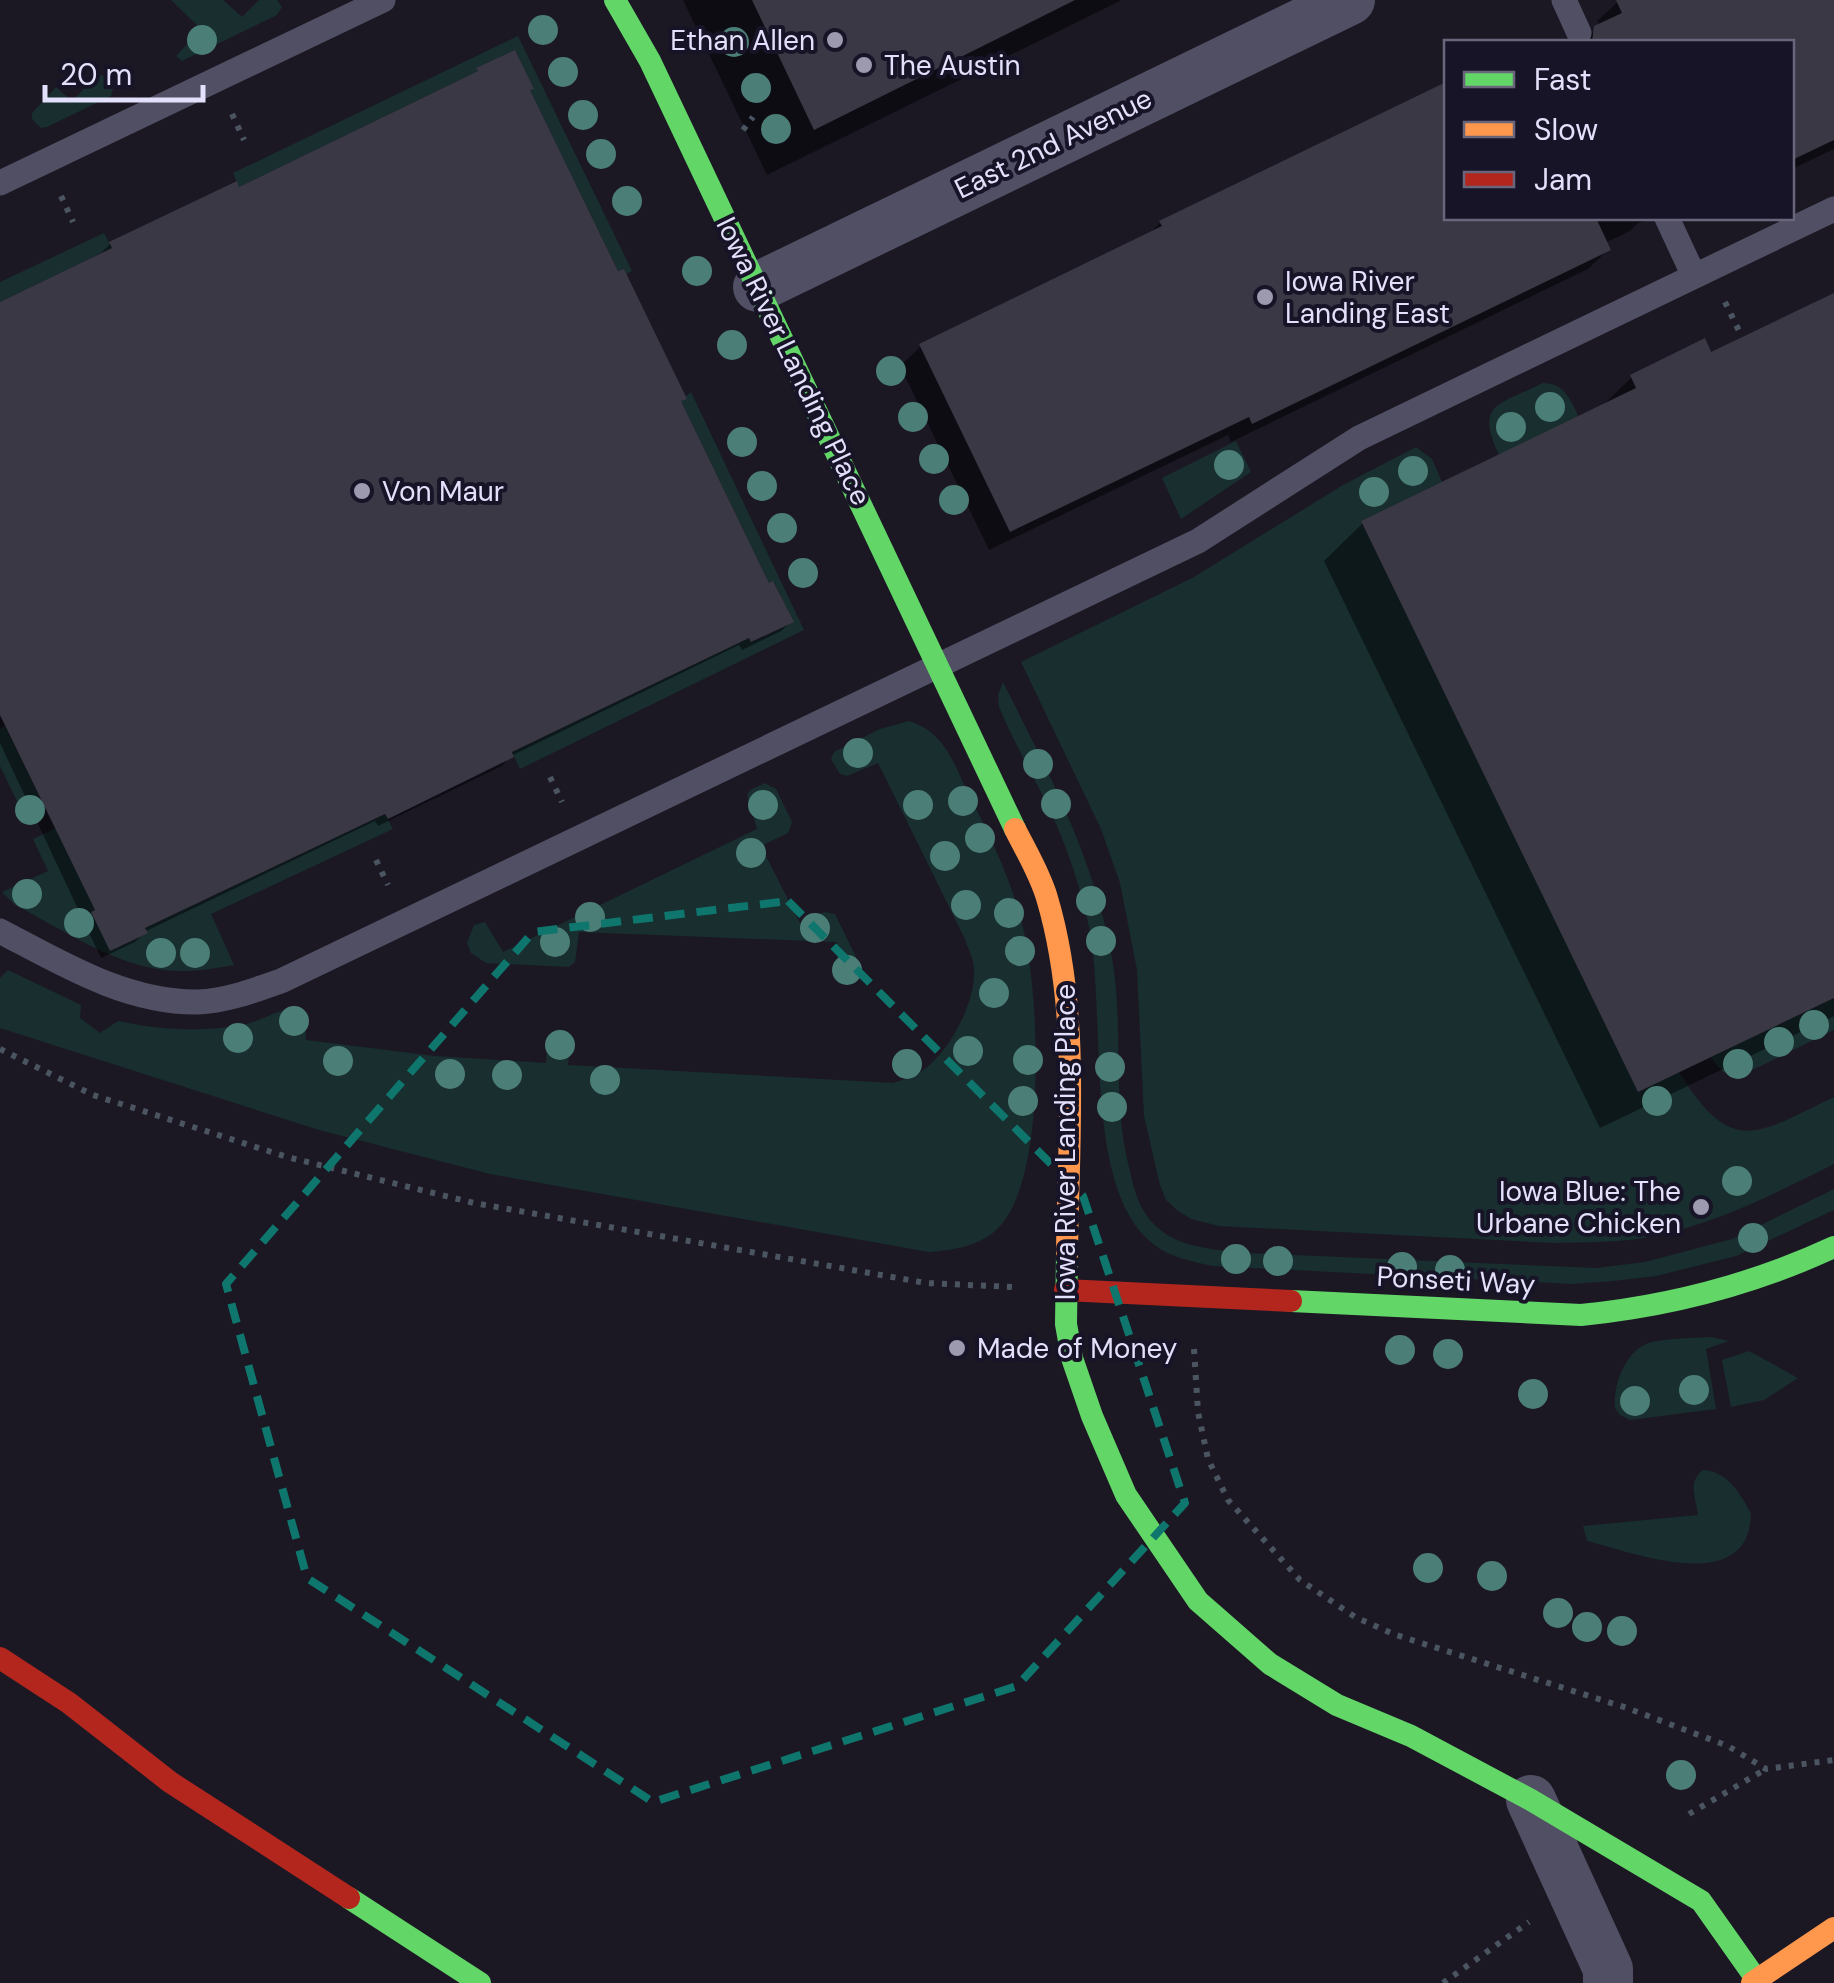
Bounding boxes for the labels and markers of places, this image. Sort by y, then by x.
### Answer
place label: Ethan Allen [670,22,815,59]
marker: Ethan Allen [824,29,846,51]
place label: The Austin [884,47,1021,84]
marker: The Austin [853,54,875,76]
place label: Iowa River Landing East [1285,263,1450,332]
marker: Iowa River Landing East [1254,286,1276,308]
place label: Von Maur [382,473,504,510]
marker: Von Maur [351,480,373,502]
place label: Iowa Blue: The Urbane Chicken [1476,1173,1681,1242]
marker: Iowa Blue: The Urbane Chicken [1690,1196,1712,1218]
place label: Made of Money [977,1330,1177,1367]
marker: Made of Money [946,1337,968,1359]

